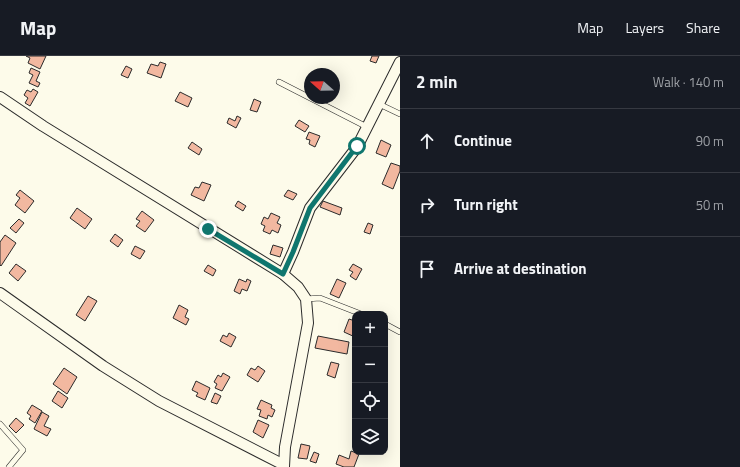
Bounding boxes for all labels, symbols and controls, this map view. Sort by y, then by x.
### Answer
text: Map [20,13,56,42]
text: Map [577,17,603,38]
text: Layers [625,17,664,38]
text: Share [686,17,720,38]
north arrow [304,68,340,104]
text: 2 min [416,69,457,95]
text: Walk · 140 m [653,72,724,92]
text: Continue [454,129,512,152]
icon: ahead [416,130,438,152]
text: 90 m [696,131,724,151]
route start [348,137,366,155]
text: Turn right [454,193,518,216]
icon: right [416,194,438,216]
text: 50 m [696,195,724,215]
route end [199,220,217,238]
text: Arrive at destination [454,257,587,280]
icon: arrive [416,258,438,280]
map controls [352,311,388,455]
button: + [352,311,388,347]
button: − [352,347,388,383]
button: locate [352,383,388,419]
button: layers [352,419,388,455]

